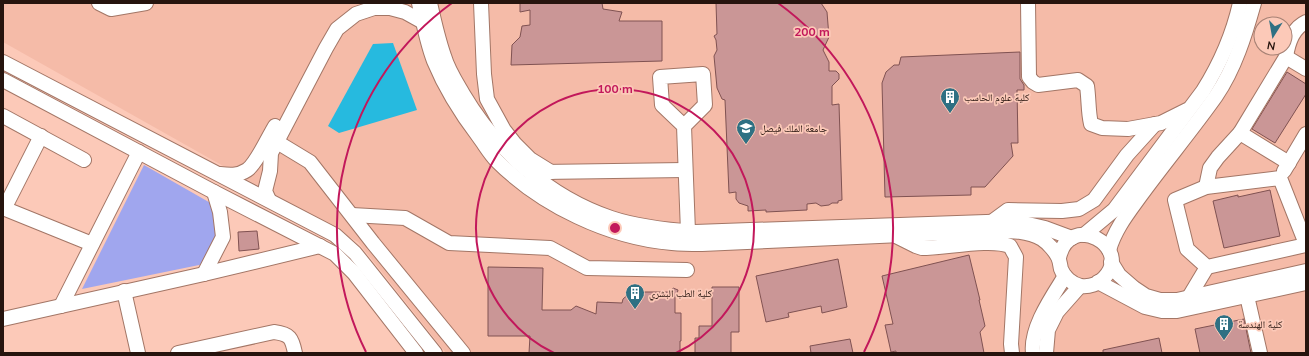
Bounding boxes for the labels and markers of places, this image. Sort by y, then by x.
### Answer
building icon: كلية علوم الحاسب [939,86,961,114]
place label: كلية علوم الحاسب [964,91,1029,105]
school or university icon: جامعة الملك فيصل [735,117,757,145]
place label: جامعة الملك فيصل [760,122,828,135]
centre of rings [608,221,622,235]
building icon: كلية الطب البشري [624,282,646,310]
place label: كلية الطب البشري [649,287,712,301]
building icon: كلية الهندسة [1213,313,1235,341]
place label: كلية الهندسة [1238,318,1282,331]

